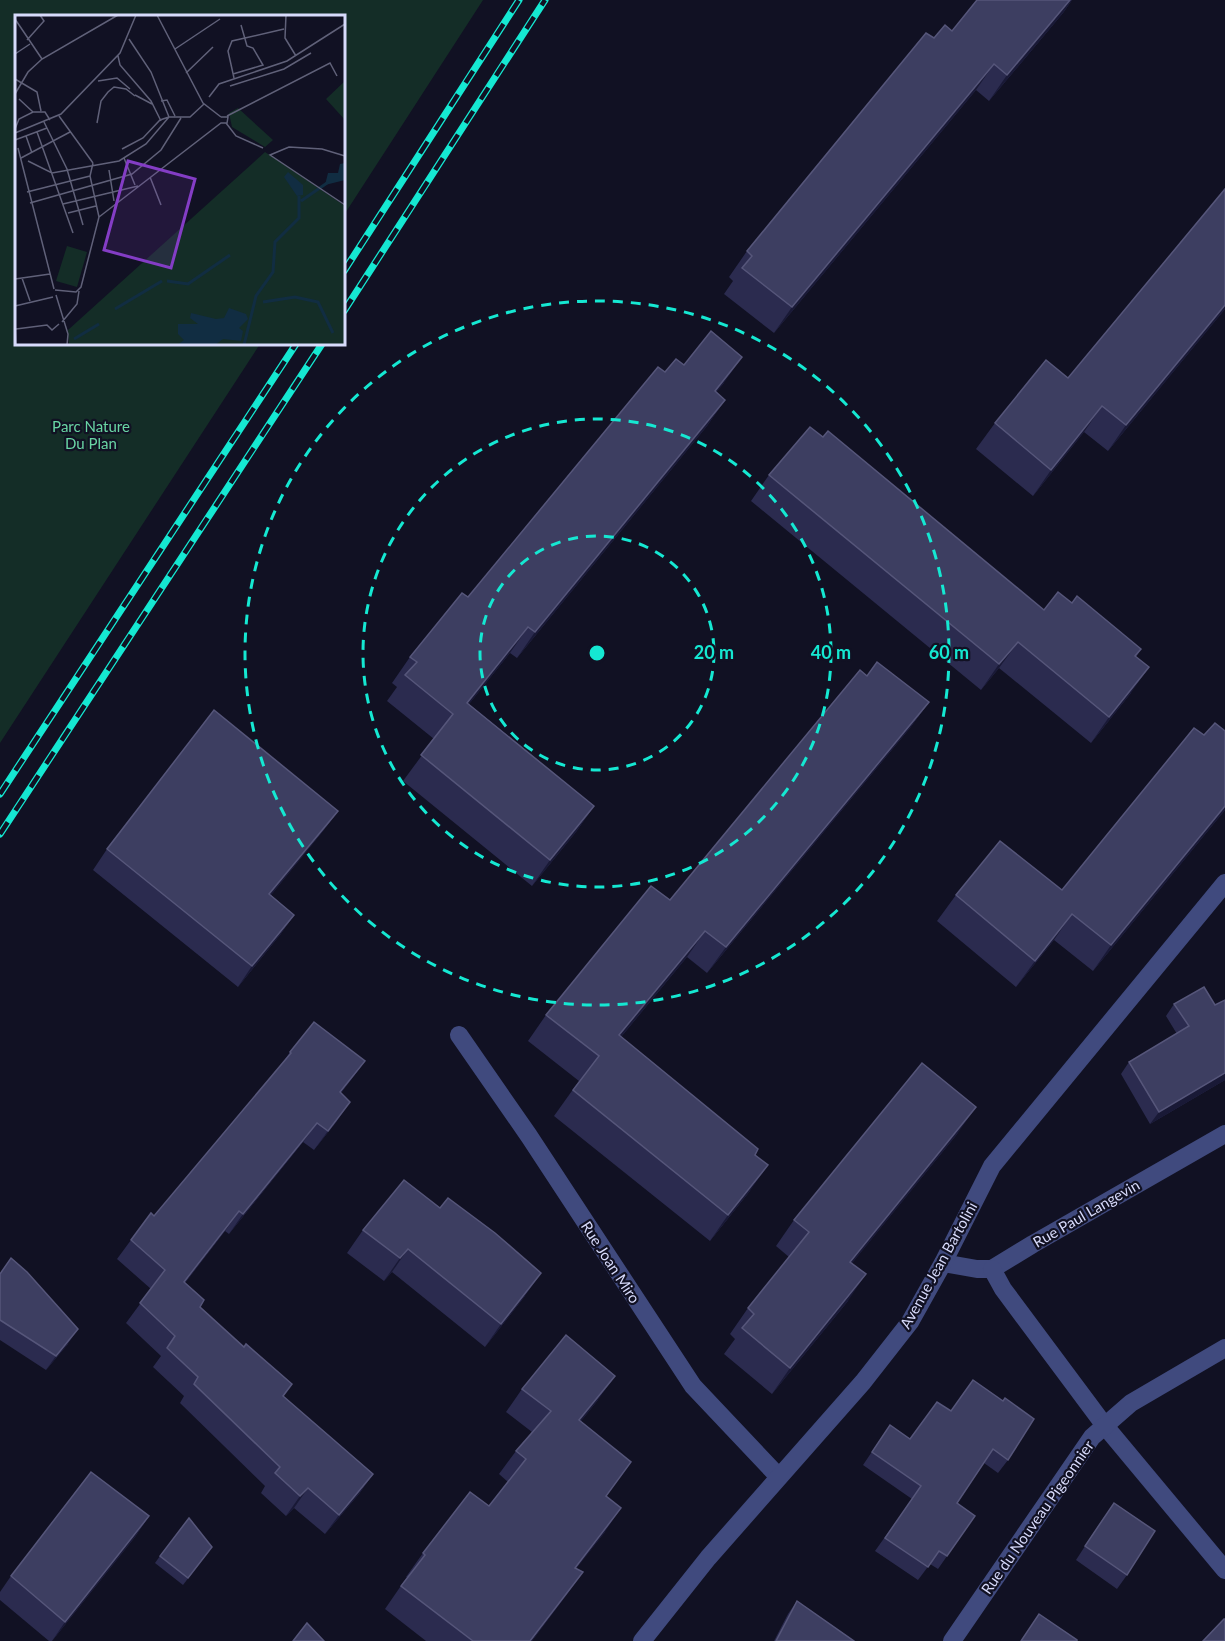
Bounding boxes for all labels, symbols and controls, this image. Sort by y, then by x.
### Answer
inset map [15,15,345,345]
park label: Parc Nature Du Plan [52,417,130,452]
text: 20 m [694,641,734,663]
text: 40 m [811,641,851,663]
text: 60 m [929,641,969,663]
centre of rings [587,643,607,663]
street label: Rue Paul Langevin [1030,1175,1142,1251]
street label: Avenue Jean Bartolini [896,1198,980,1332]
street label: Rue Joan Miro [578,1218,644,1306]
street label: Rue du Nouveau Pigeonnier [977,1436,1097,1597]

